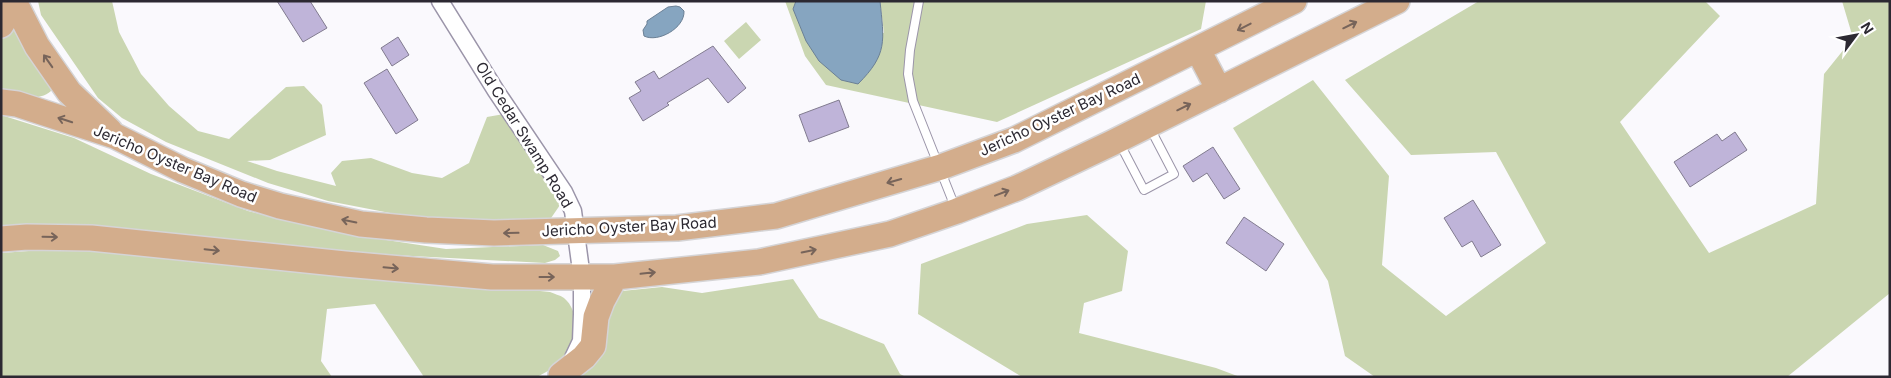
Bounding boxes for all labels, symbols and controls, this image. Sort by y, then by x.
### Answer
north arrow [1831,10,1881,60]
text: N [1857,19,1877,37]
one-way arrow [1343,20,1358,30]
one-way arrow [1237,23,1252,32]
one-way arrow [43,54,53,68]
street label: Old Cedar Swamp Road [472,58,577,211]
street label: Jericho Oyster Bay Road [976,69,1143,160]
one-way arrow [1176,102,1191,112]
one-way arrow [58,115,74,124]
street label: Jericho Oyster Bay Road [91,121,260,207]
one-way arrow [886,177,902,187]
one-way arrow [994,188,1009,198]
street label: Jericho Oyster Bay Road [541,212,717,241]
one-way arrow [342,216,358,225]
one-way arrow [503,228,519,237]
one-way arrow [42,232,58,242]
one-way arrow [203,245,219,255]
one-way arrow [800,246,816,255]
one-way arrow [383,263,399,273]
one-way arrow [640,269,656,278]
one-way arrow [538,272,554,282]

